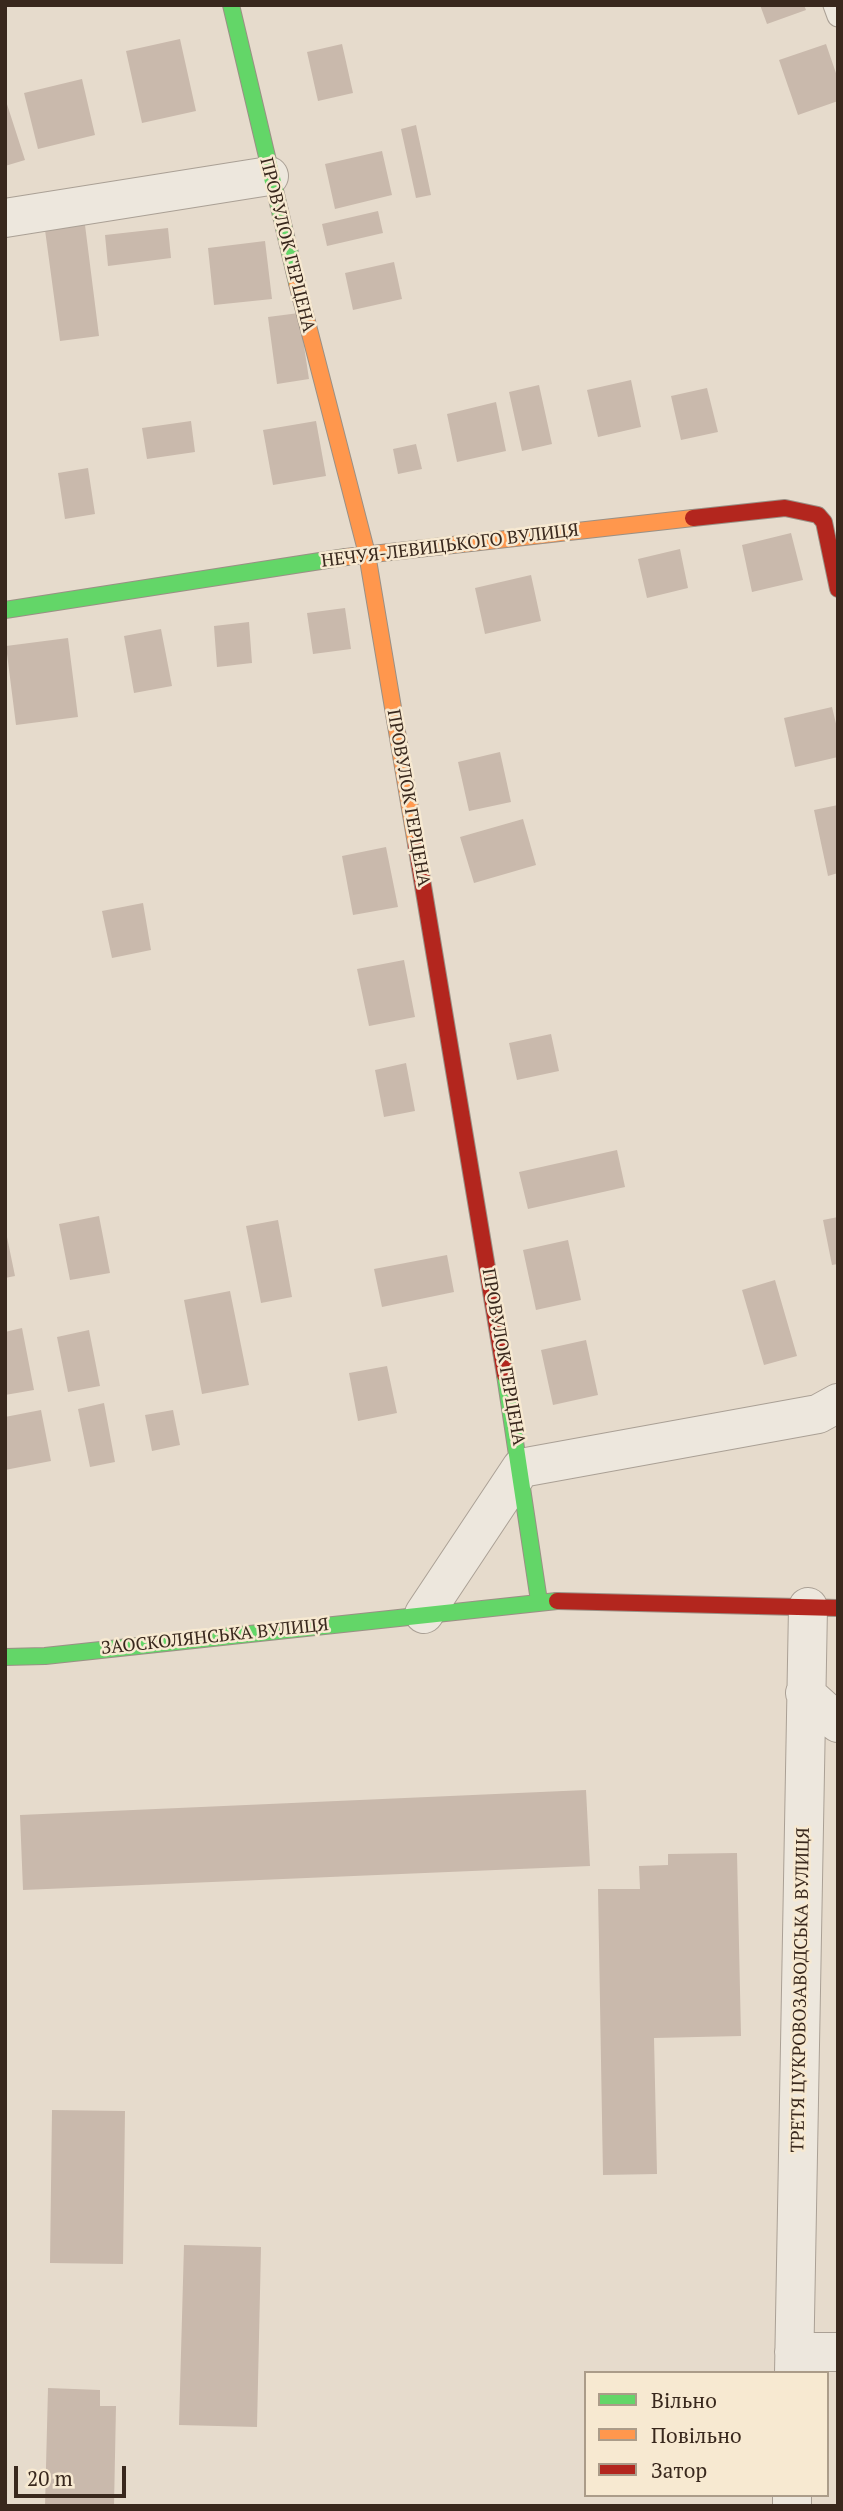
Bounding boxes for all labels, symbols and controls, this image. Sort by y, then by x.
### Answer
street label: ПРОВУЛОК ГЕРЦЕНА [255,155,319,335]
street label: НЕЧУЯ-ЛЕВИЦЬКОГО ВУЛИЦЯ [320,519,580,573]
street label: ПРОВУЛОК ГЕРЦЕНА [382,708,434,888]
street label: ПРОВУЛОК ГЕРЦЕНА [477,1267,529,1447]
street label: ЗАОСКОЛЯНСЬКА ВУЛИЦЯ [100,1614,330,1660]
street label: ТРЕТЯ ЦУКРОВОЗАВОДСЬКА ВУЛИЦЯ [787,1827,815,2153]
legend [584,2371,829,2497]
text: Вільно [651,2386,717,2414]
text: Повільно [651,2421,742,2449]
scale bar [18,2452,130,2496]
text: Затор [651,2456,707,2484]
text: 20 m [27,2464,73,2492]

